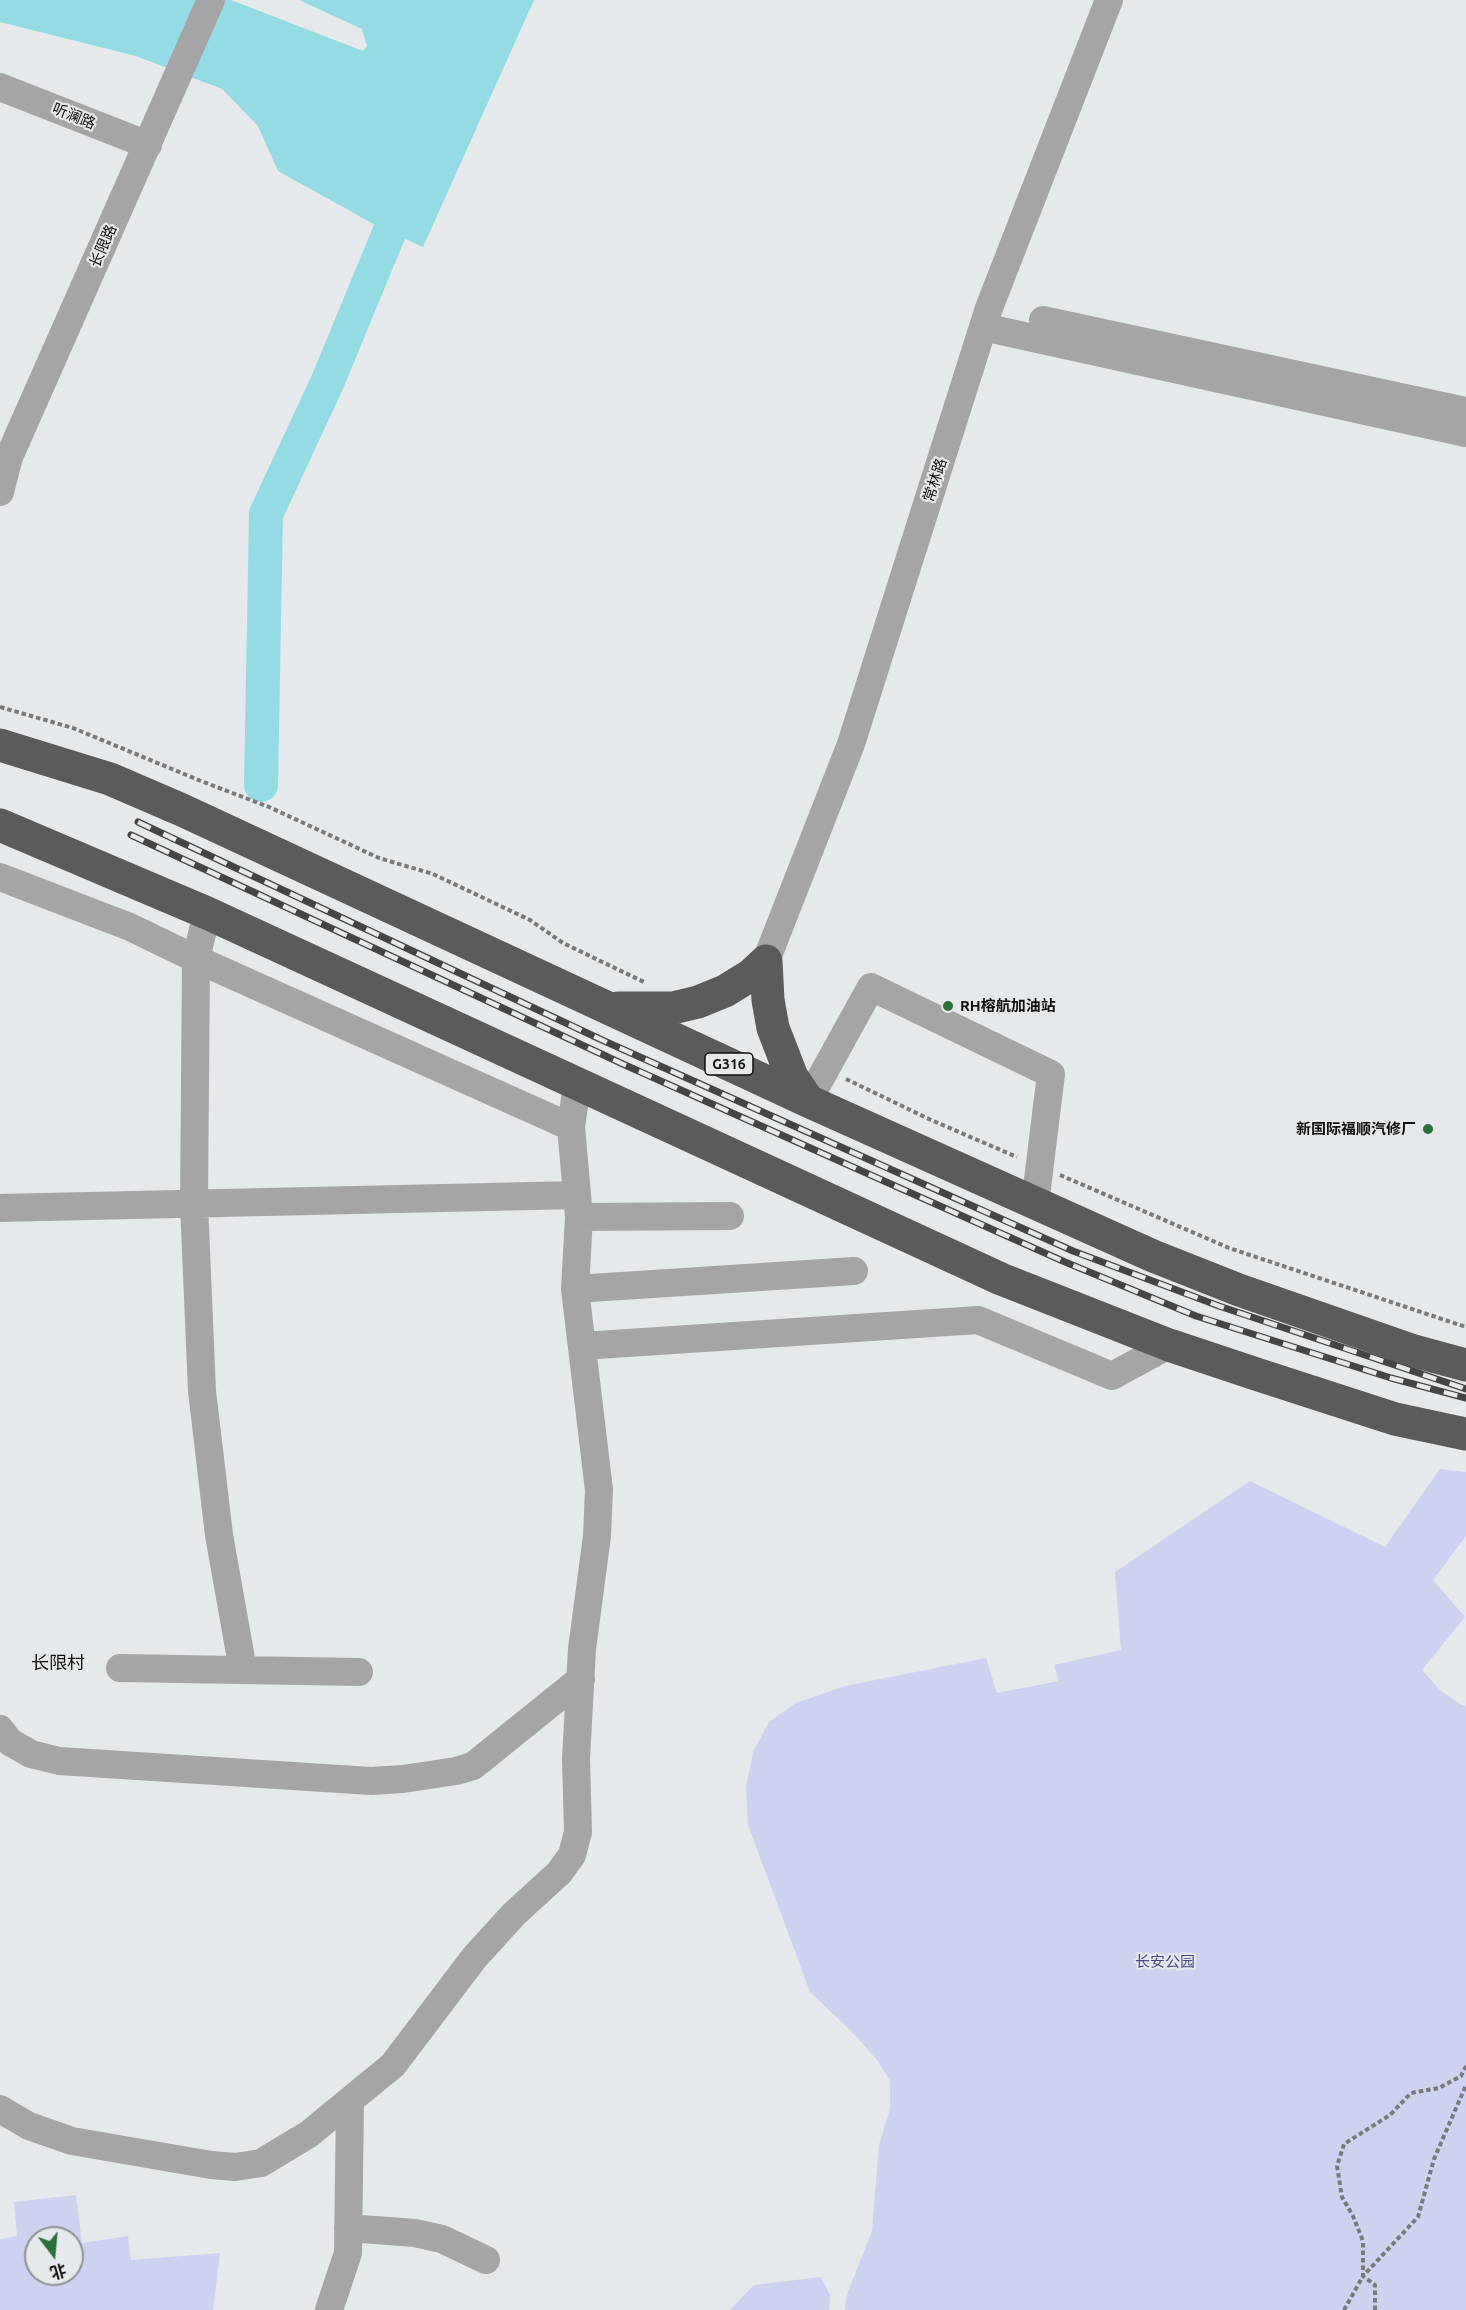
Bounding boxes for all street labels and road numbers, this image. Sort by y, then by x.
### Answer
street label: 听澜路 [50,99,98,133]
street label: 长限路 [86,222,120,270]
street label: 常林路 [919,456,951,504]
road number: G316 [705,1053,753,1075]

